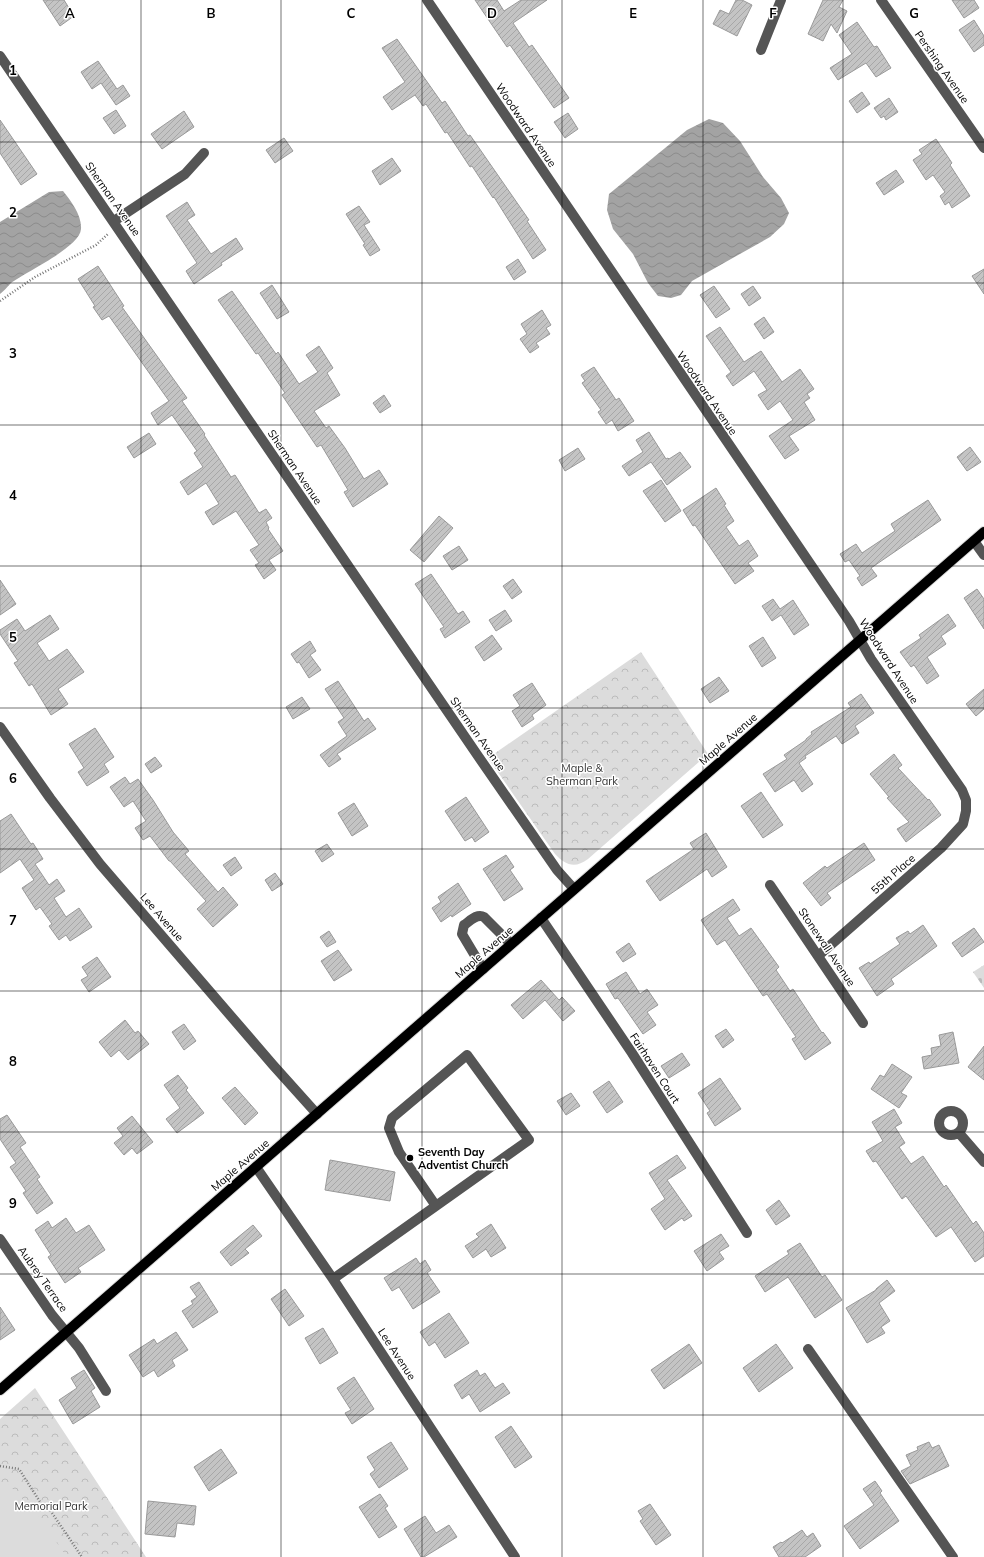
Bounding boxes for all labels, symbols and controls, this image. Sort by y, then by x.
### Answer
text: A [65,5,75,21]
text: B [207,5,216,21]
text: C [347,5,356,21]
text: D [487,5,497,21]
text: E [629,5,637,21]
text: F [769,5,777,21]
text: G [909,5,919,21]
street label: Pershing Avenue [912,28,972,106]
text: 1 [9,62,17,78]
street label: Woodward Avenue [493,80,559,170]
street label: Sherman Avenue [82,159,144,239]
text: 2 [9,204,17,220]
text: 3 [9,345,17,361]
street label: Woodward Avenue [674,348,740,438]
street label: Sherman Avenue [265,427,325,507]
text: 4 [9,487,17,503]
street label: Woodward Avenue [856,616,922,706]
text: 5 [9,629,17,645]
street label: Sherman Avenue [447,694,509,774]
street label: Maple Avenue [696,710,760,768]
park label: Maple & Sherman Park [546,761,618,788]
text: 6 [9,770,17,786]
street label: 55th Place [868,851,918,897]
street label: Lee Avenue [137,890,187,944]
street label: Stonewall Avenue [796,905,858,989]
text: 7 [9,912,17,928]
street label: Maple Avenue [452,923,516,981]
street label: Fairhaven Court [627,1030,683,1106]
text: 8 [9,1053,17,1069]
street label: Maple Avenue [208,1136,272,1194]
place label: Seventh Day Adventist Church [418,1145,508,1172]
marker: Seventh Day Adventist Church [405,1153,415,1163]
text: 9 [9,1195,17,1211]
street label: Aubrey Terrace [15,1243,71,1315]
street label: Lee Avenue [375,1325,419,1383]
park label: Memorial Park [14,1499,88,1513]

